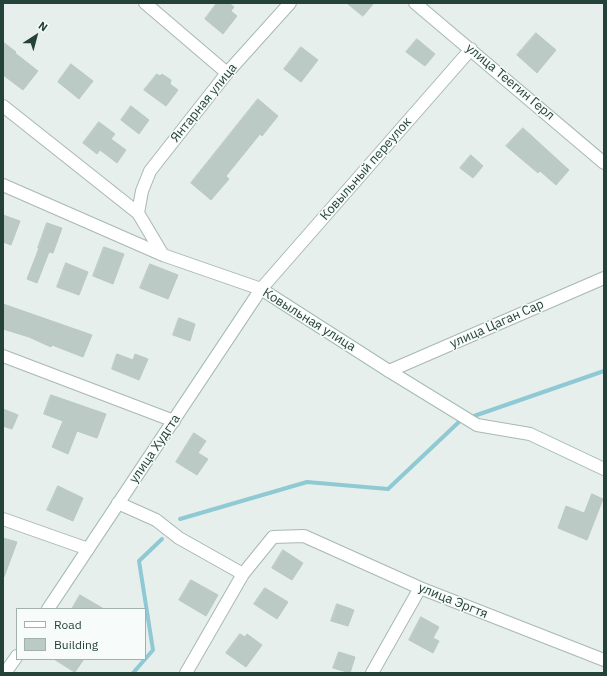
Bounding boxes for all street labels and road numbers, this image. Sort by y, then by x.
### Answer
street label: улица Теегин Герл [462,40,558,124]
street label: Янтарная улица [167,60,241,146]
street label: Ковыльный переулок [317,114,415,224]
street label: Ковыльная улица [260,285,358,355]
street label: улица Цаган Сар [448,296,546,352]
street label: улица Худгта [126,412,184,486]
street label: улица Эргтя [416,580,490,622]

